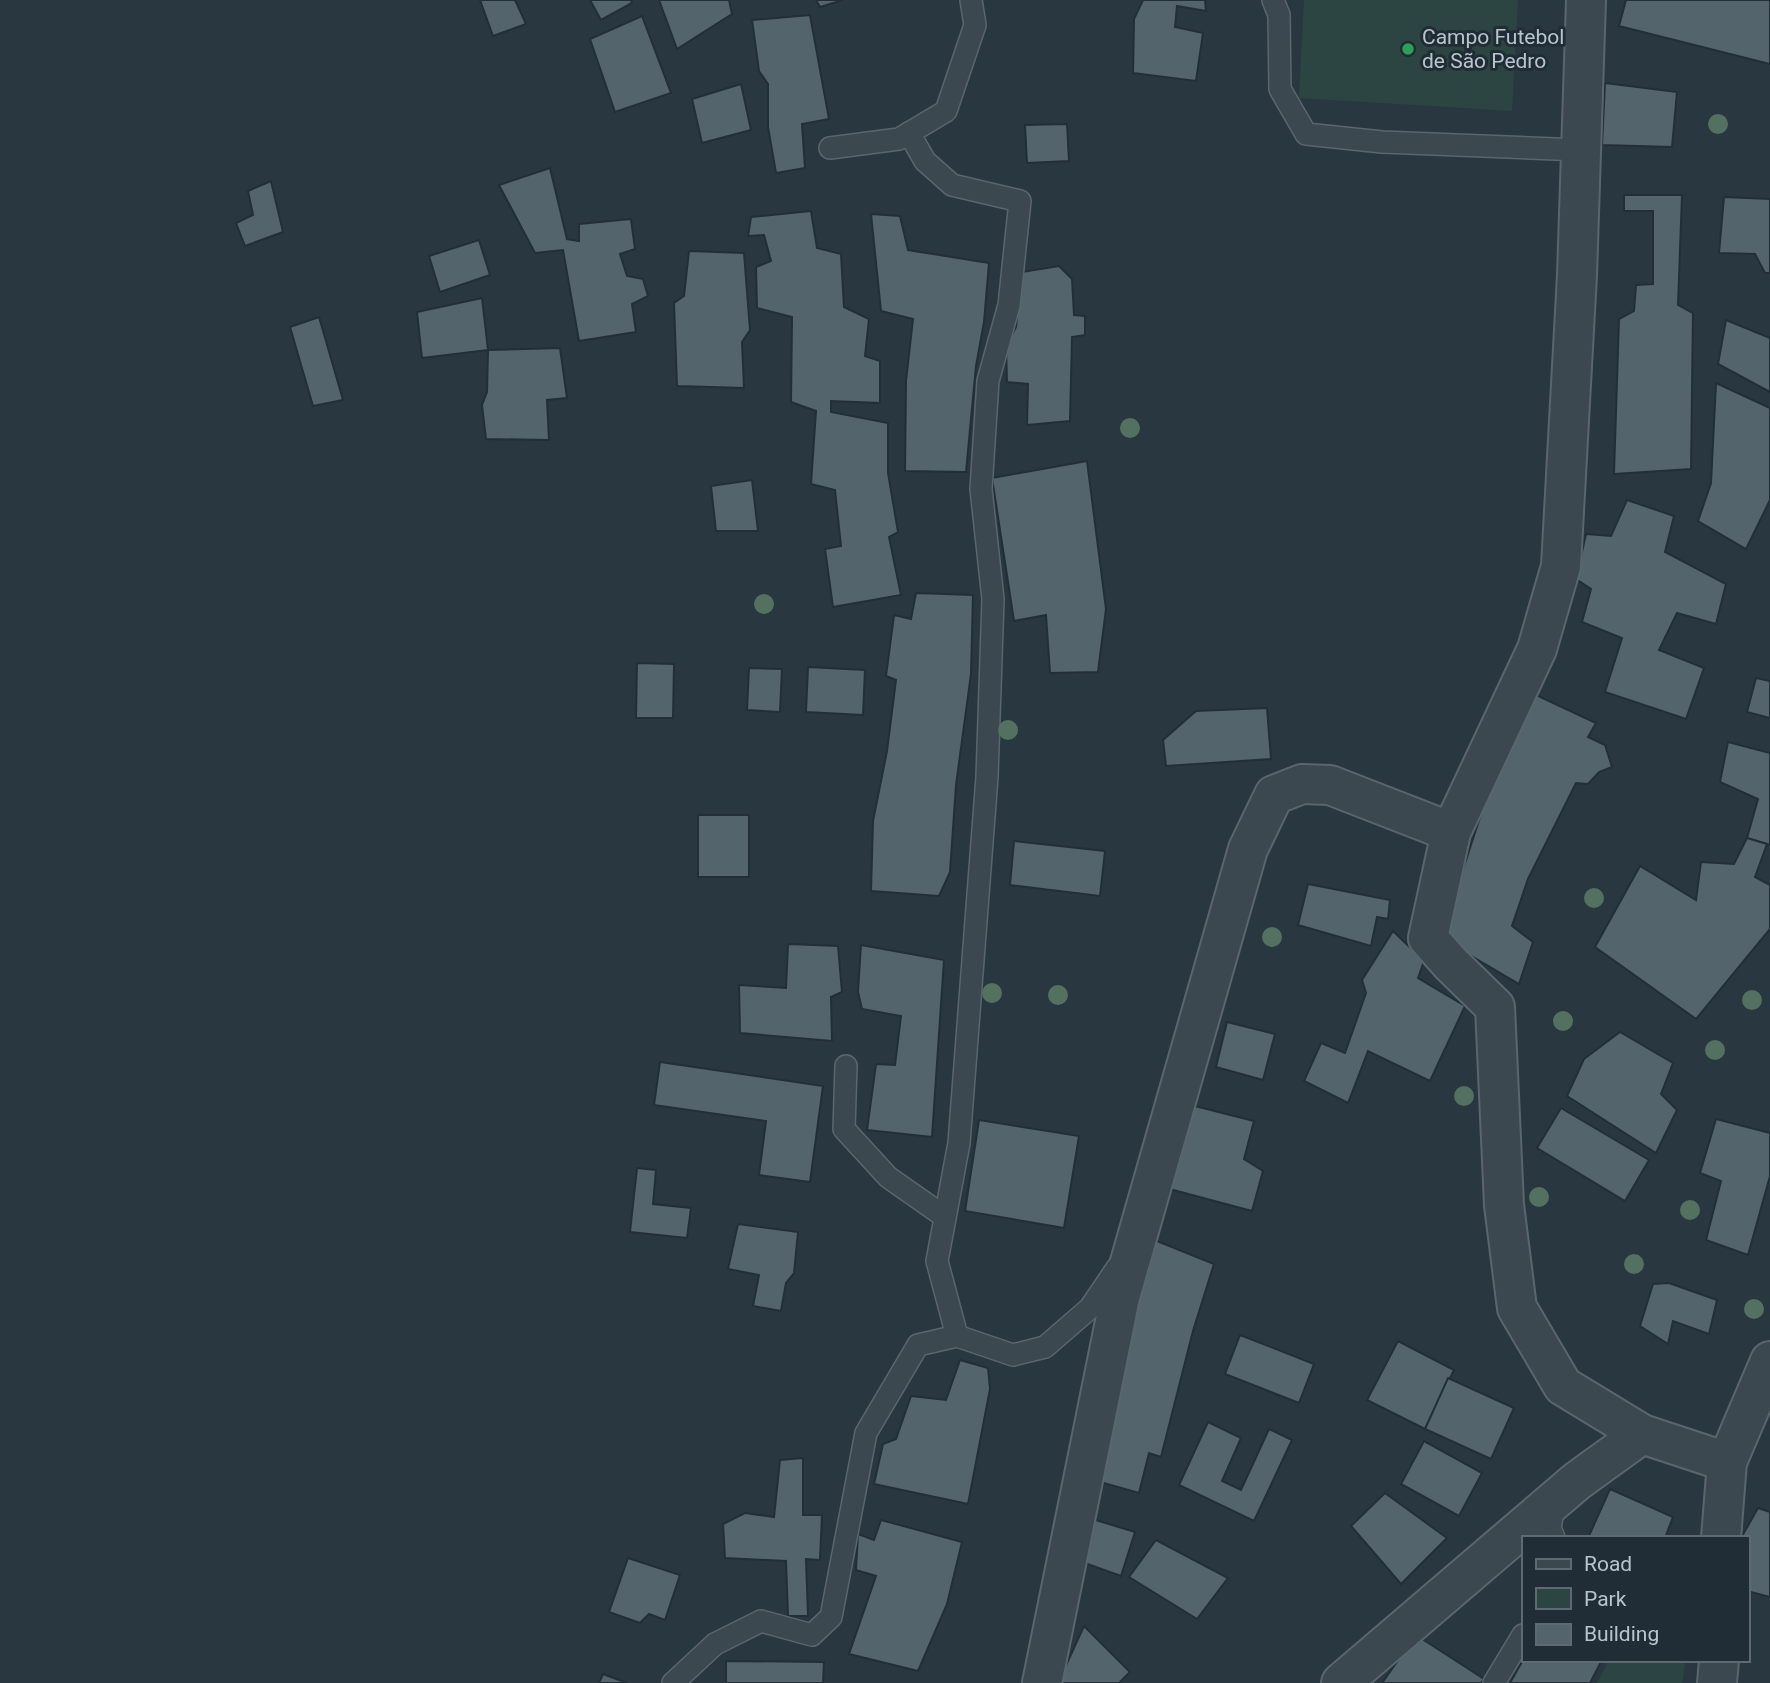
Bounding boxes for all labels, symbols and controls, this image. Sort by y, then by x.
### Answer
place label: Campo Futebol de São Pedro [1422,25,1564,73]
marker: Campo Futebol de São Pedro [1400,41,1416,57]
legend [1522,1536,1749,1662]
text: Road [1584,1552,1632,1576]
text: Park [1584,1587,1627,1611]
text: Building [1584,1622,1659,1646]

